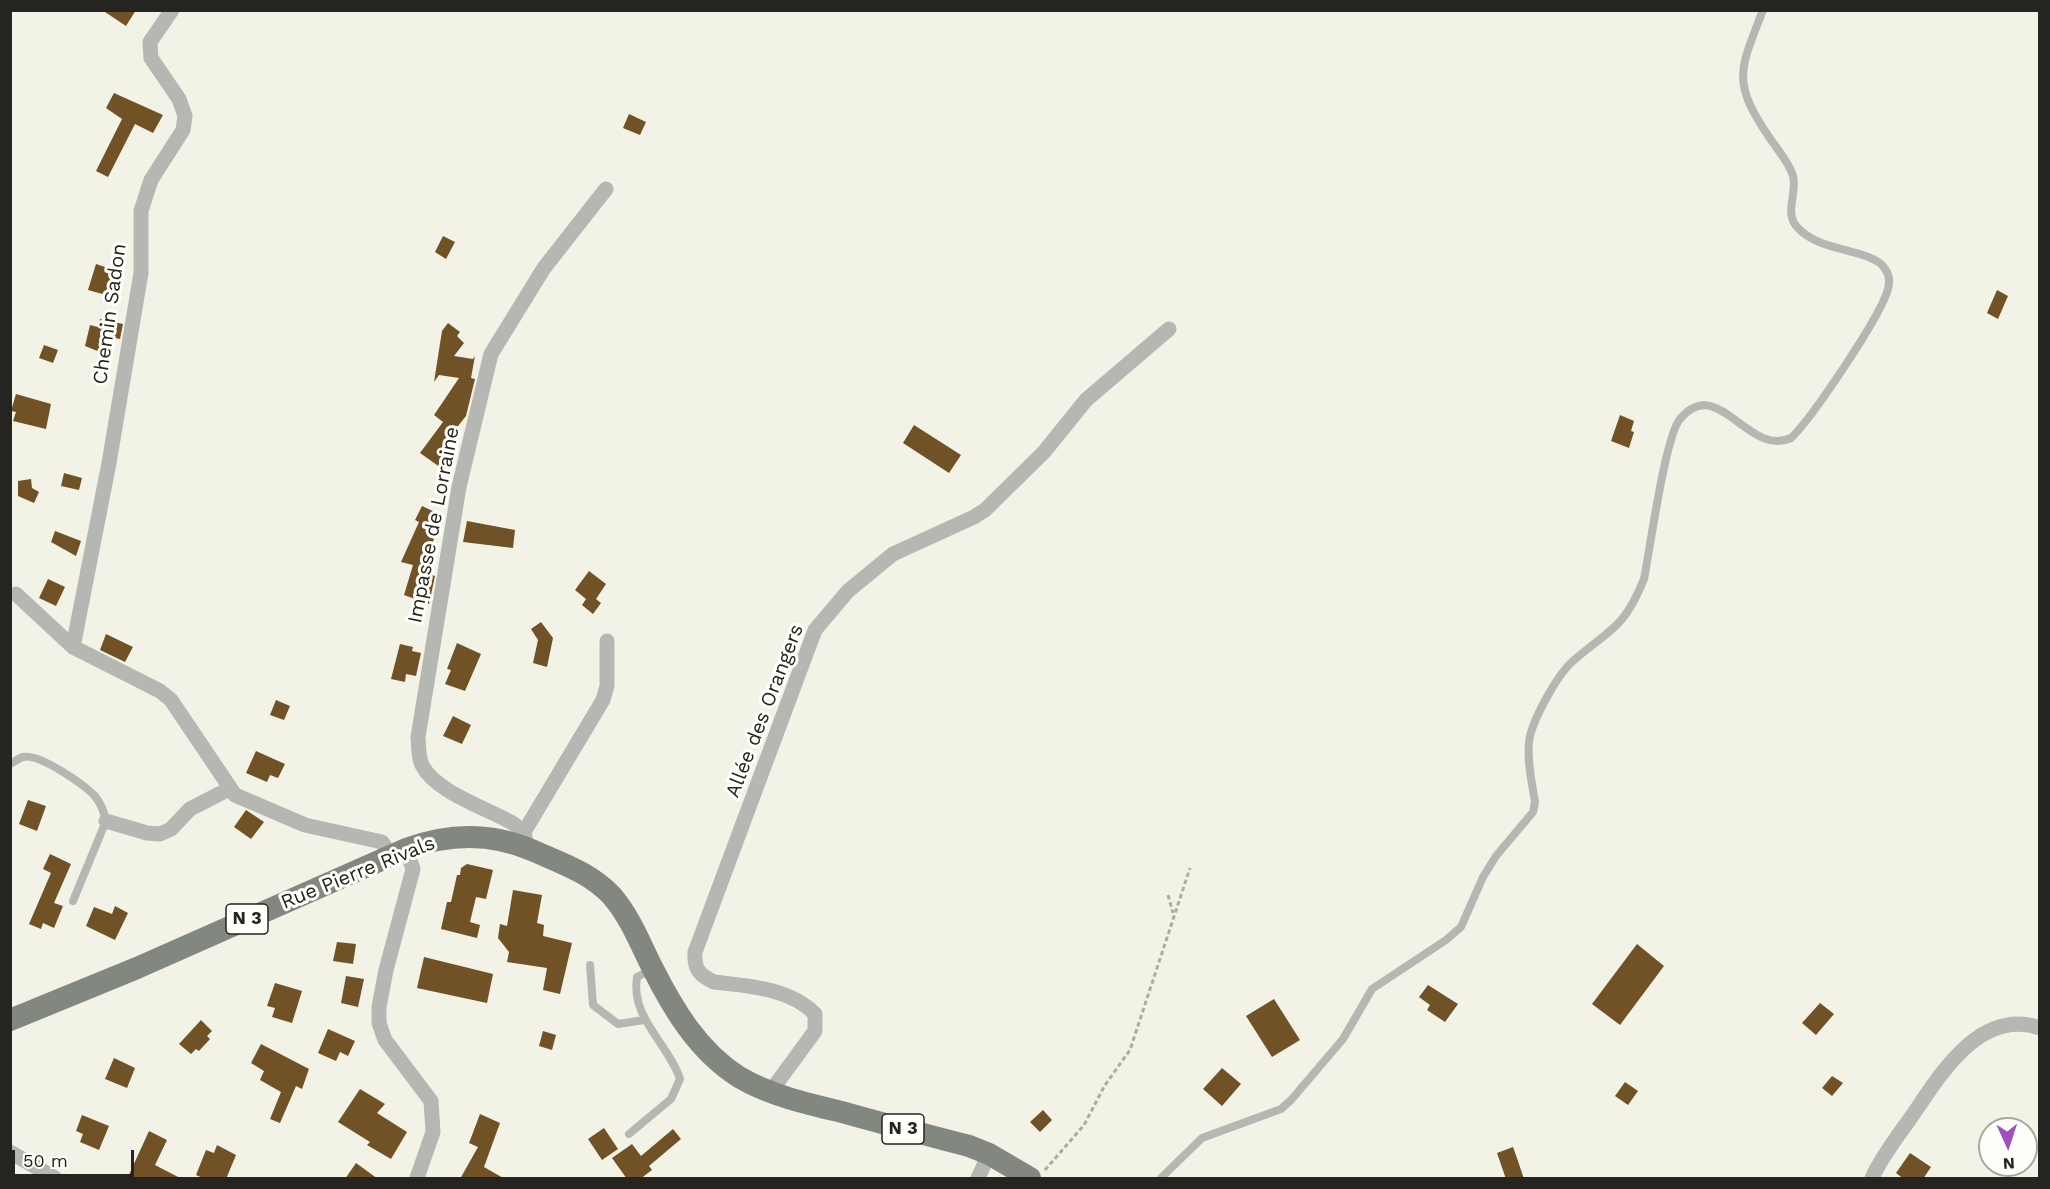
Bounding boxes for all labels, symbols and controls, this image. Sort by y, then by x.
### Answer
street label: Chemin Sadon [88,242,132,386]
street label: Impasse de Lorraine [403,425,465,625]
street label: Allée des Orangers [721,621,809,801]
street label: Rue Pierre Rivals [278,831,438,915]
road number: N 3 [226,904,268,934]
road number: N 3 [882,1114,924,1144]
north arrow [1978,1117,2038,1177]
scale bar [15,1138,136,1176]
text: 50 m [23,1150,68,1171]
text: N [2002,1154,2015,1173]

